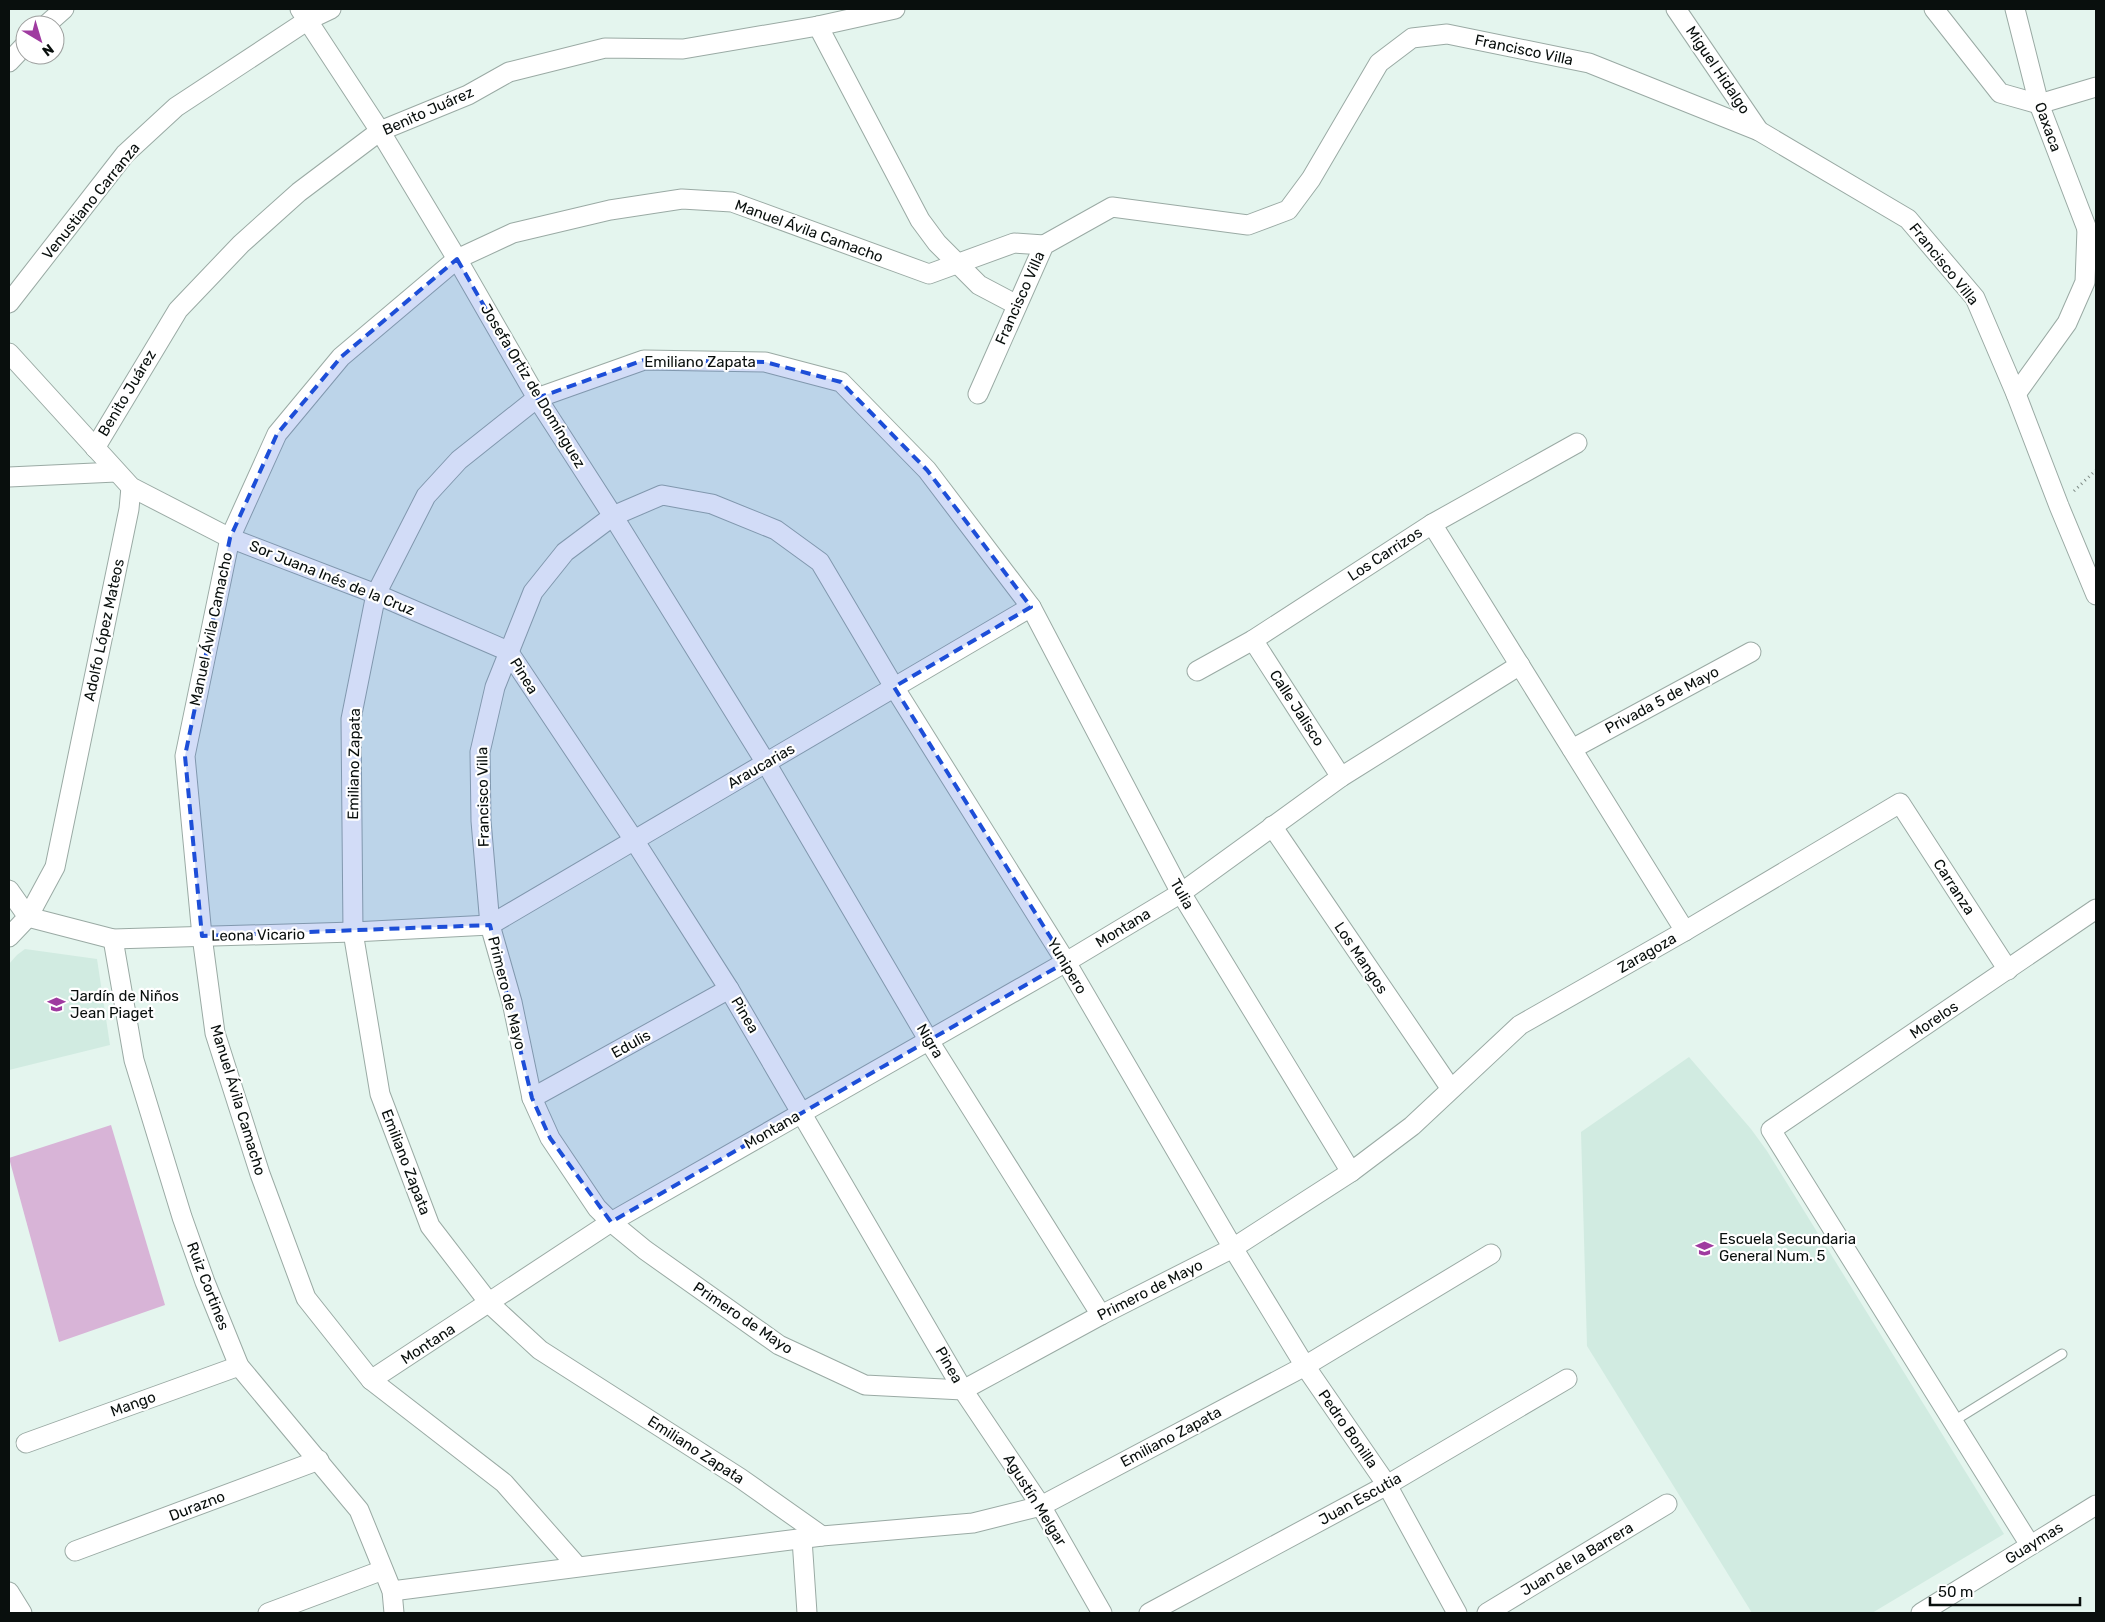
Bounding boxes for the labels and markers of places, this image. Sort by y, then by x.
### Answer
place label: Jardín de Niños Jean Piaget [70,987,179,1022]
school or university icon: Jardín de Niños Jean Piaget [46,995,66,1015]
place label: Escuela Secundaria General Num. 5 [1719,1230,1856,1265]
school or university icon: Escuela Secundaria General Num. 5 [1695,1238,1715,1258]

